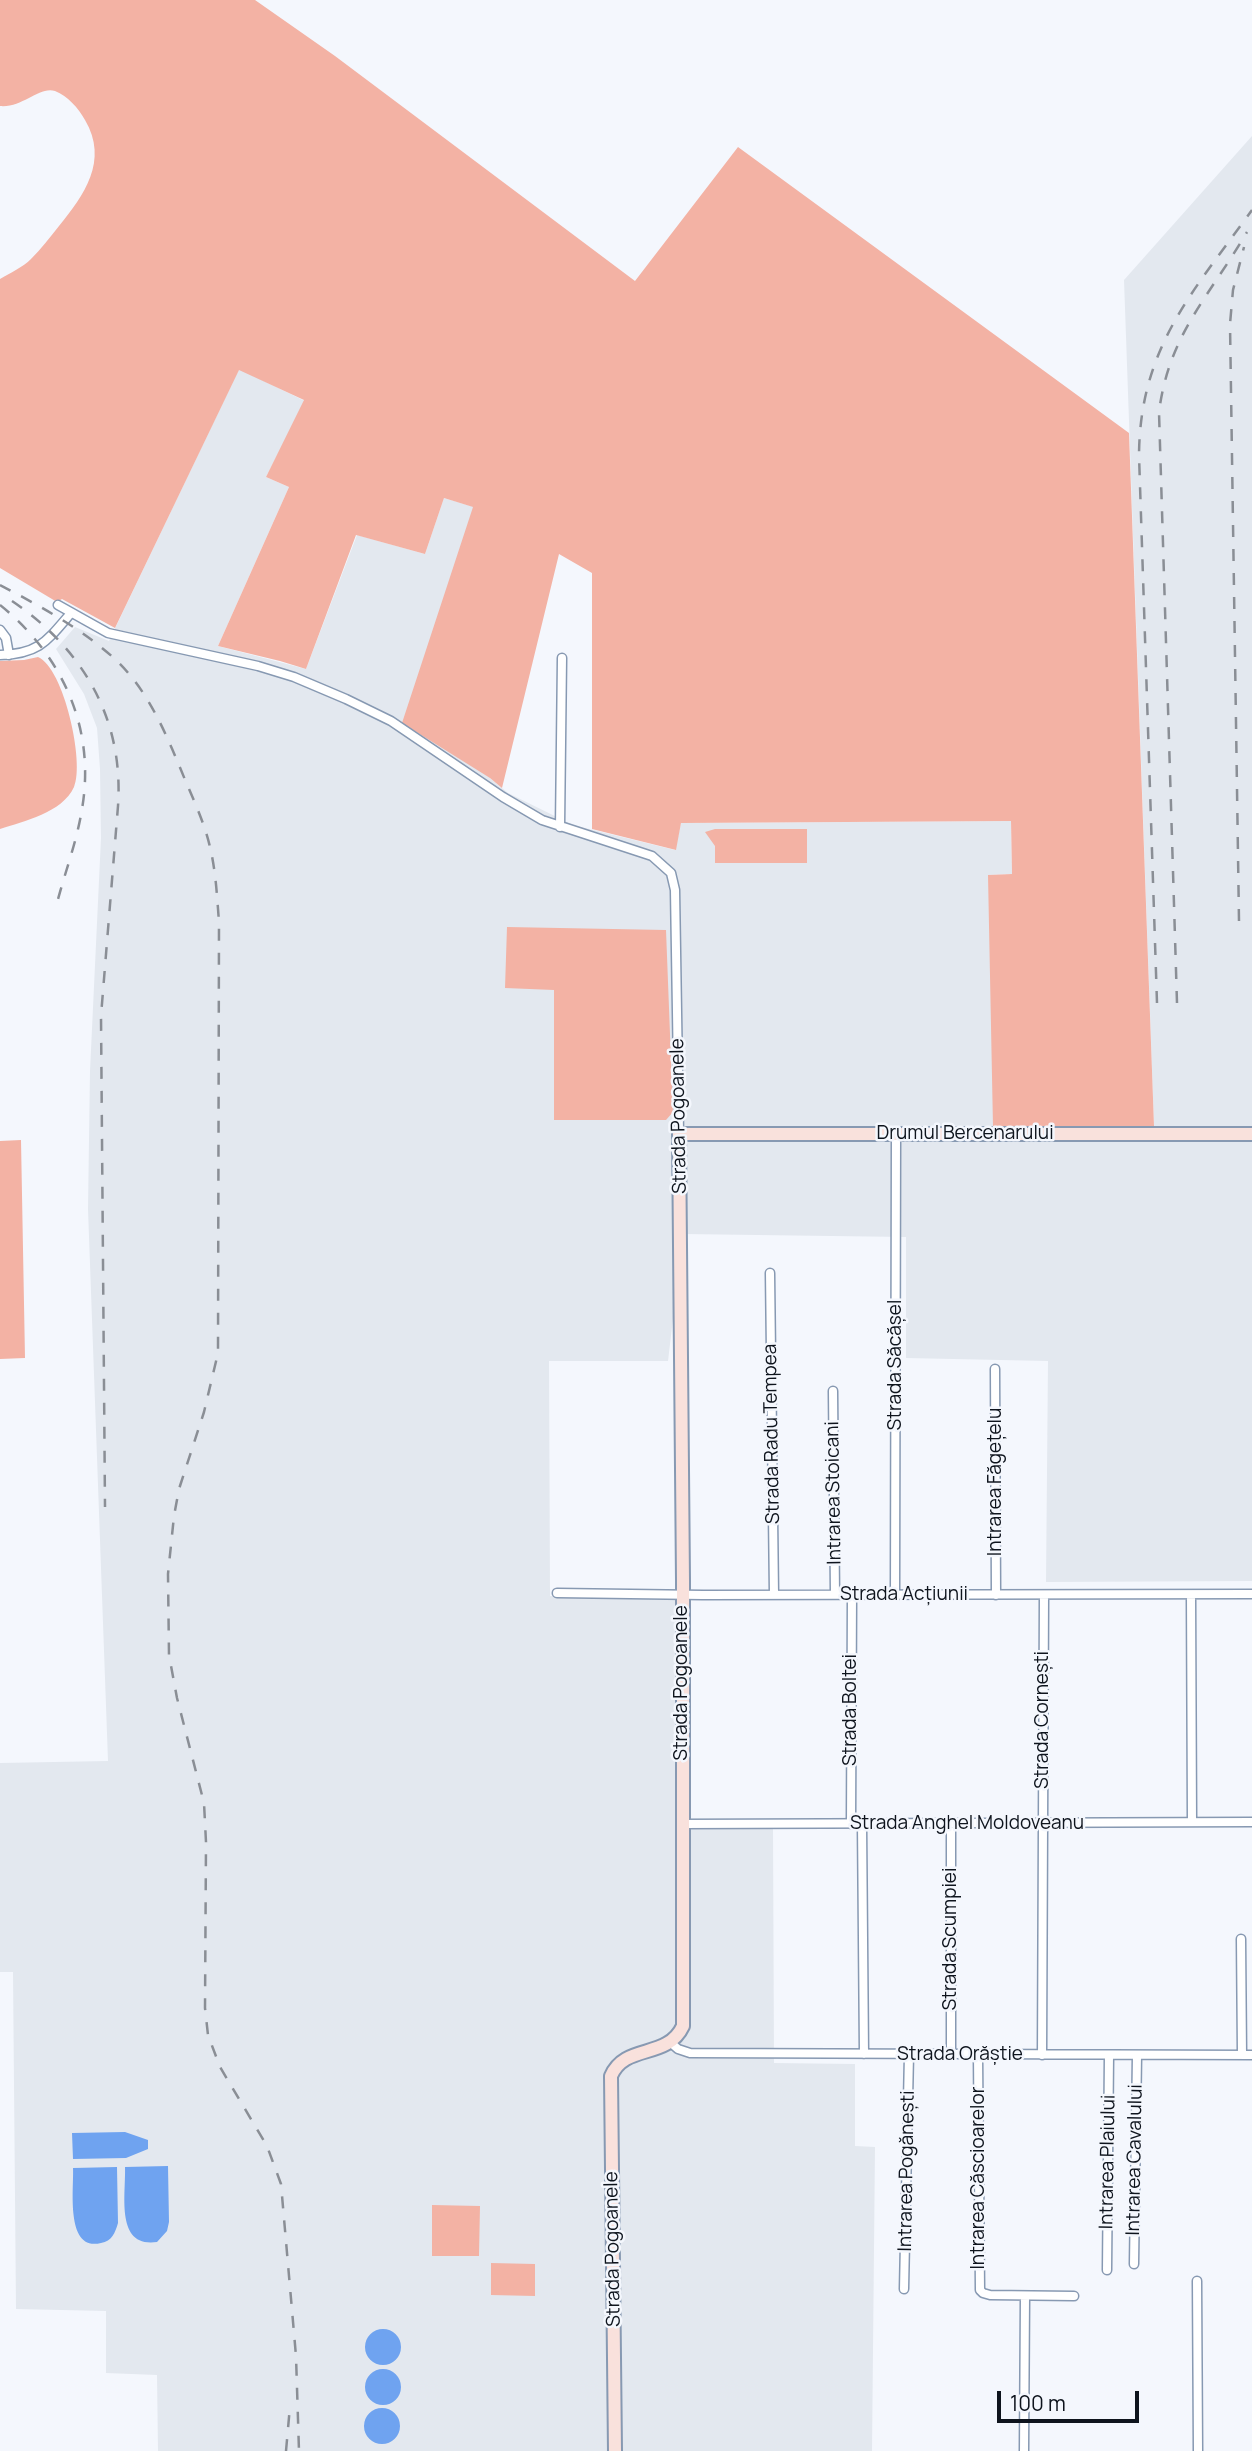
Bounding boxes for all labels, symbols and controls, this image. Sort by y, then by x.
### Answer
street label: Strada Pogoanele [666,1038,692,1194]
street label: Drumul Bercenarului [876,1123,1054,1145]
street label: Strada Săcășel [885,1300,907,1430]
street label: Strada Radu Tempea [759,1344,785,1524]
street label: Intrarea Făgețelu [985,1408,1007,1556]
street label: Intrarea Stoicani [821,1421,847,1565]
street label: Strada Acțiunii [840,1584,968,1606]
street label: Strada Pogoanele [671,1605,693,1761]
street label: Strada Cornești [1032,1651,1054,1789]
street label: Strada Boltei [840,1654,862,1766]
street label: Strada Anghel Moldoveanu [850,1813,1084,1835]
street label: Strada Scumpiei [940,1868,962,2010]
street label: Strada Orăștie [897,2044,1023,2066]
street label: Intrarea Cavalului [1122,2084,1148,2236]
street label: Intrarea Căscioarelor [968,2086,990,2270]
street label: Intrarea Pogănești [894,2090,920,2252]
street label: Intrarea Plaiului [1095,2094,1121,2230]
street label: Strada Pogoanele [600,2171,626,2327]
scale bar [1000,2378,1142,2422]
text: 100 m [1010,2389,1066,2417]

